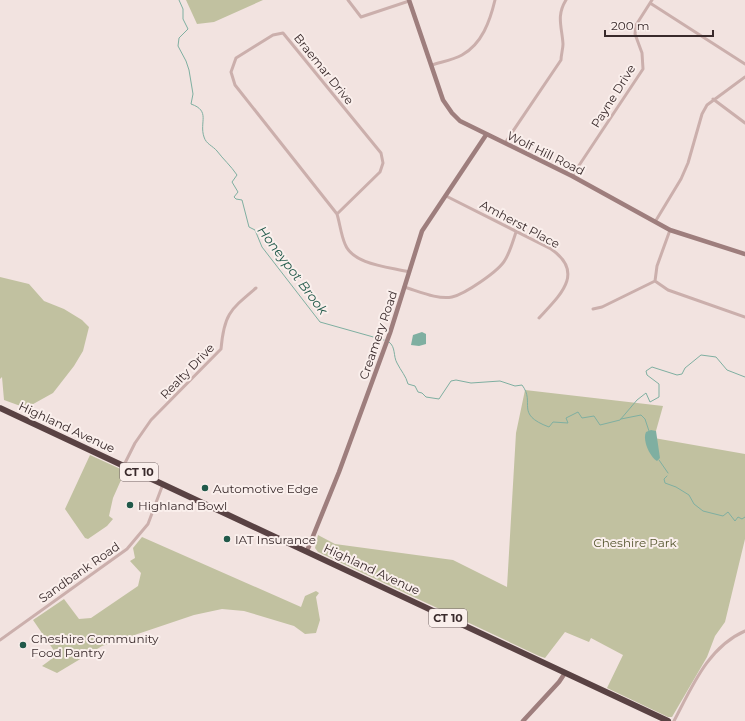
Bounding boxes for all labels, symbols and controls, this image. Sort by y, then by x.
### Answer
scale bar [605,12,713,38]
text: 200 m [611,18,650,33]
street label: Braemar Drive [291,31,357,107]
street label: Payne Drive [588,62,638,130]
street label: Wolf Hill Road [505,128,587,178]
street label: Amherst Place [478,197,562,251]
water label: Honeypot Brook [254,223,332,319]
street label: Creamery Road [356,289,400,381]
street label: Realty Drive [157,340,217,402]
street label: Highland Avenue [17,398,117,456]
road number: CT 10 [120,463,158,481]
place label: Automotive Edge [213,481,318,496]
marker: Automotive Edge [200,483,210,493]
place label: Highland Bowl [138,498,227,513]
marker: Highland Bowl [125,500,135,510]
place label: IAT Insurance [235,532,316,547]
marker: IAT Insurance [222,534,232,544]
park label: Cheshire Park [593,535,678,550]
street label: Sandbank Road [36,538,122,606]
street label: Highland Avenue [322,540,422,598]
road number: CT 10 [429,609,467,627]
place label: Cheshire Community Food Pantry [31,631,159,660]
marker: Cheshire Community Food Pantry [18,640,28,650]

